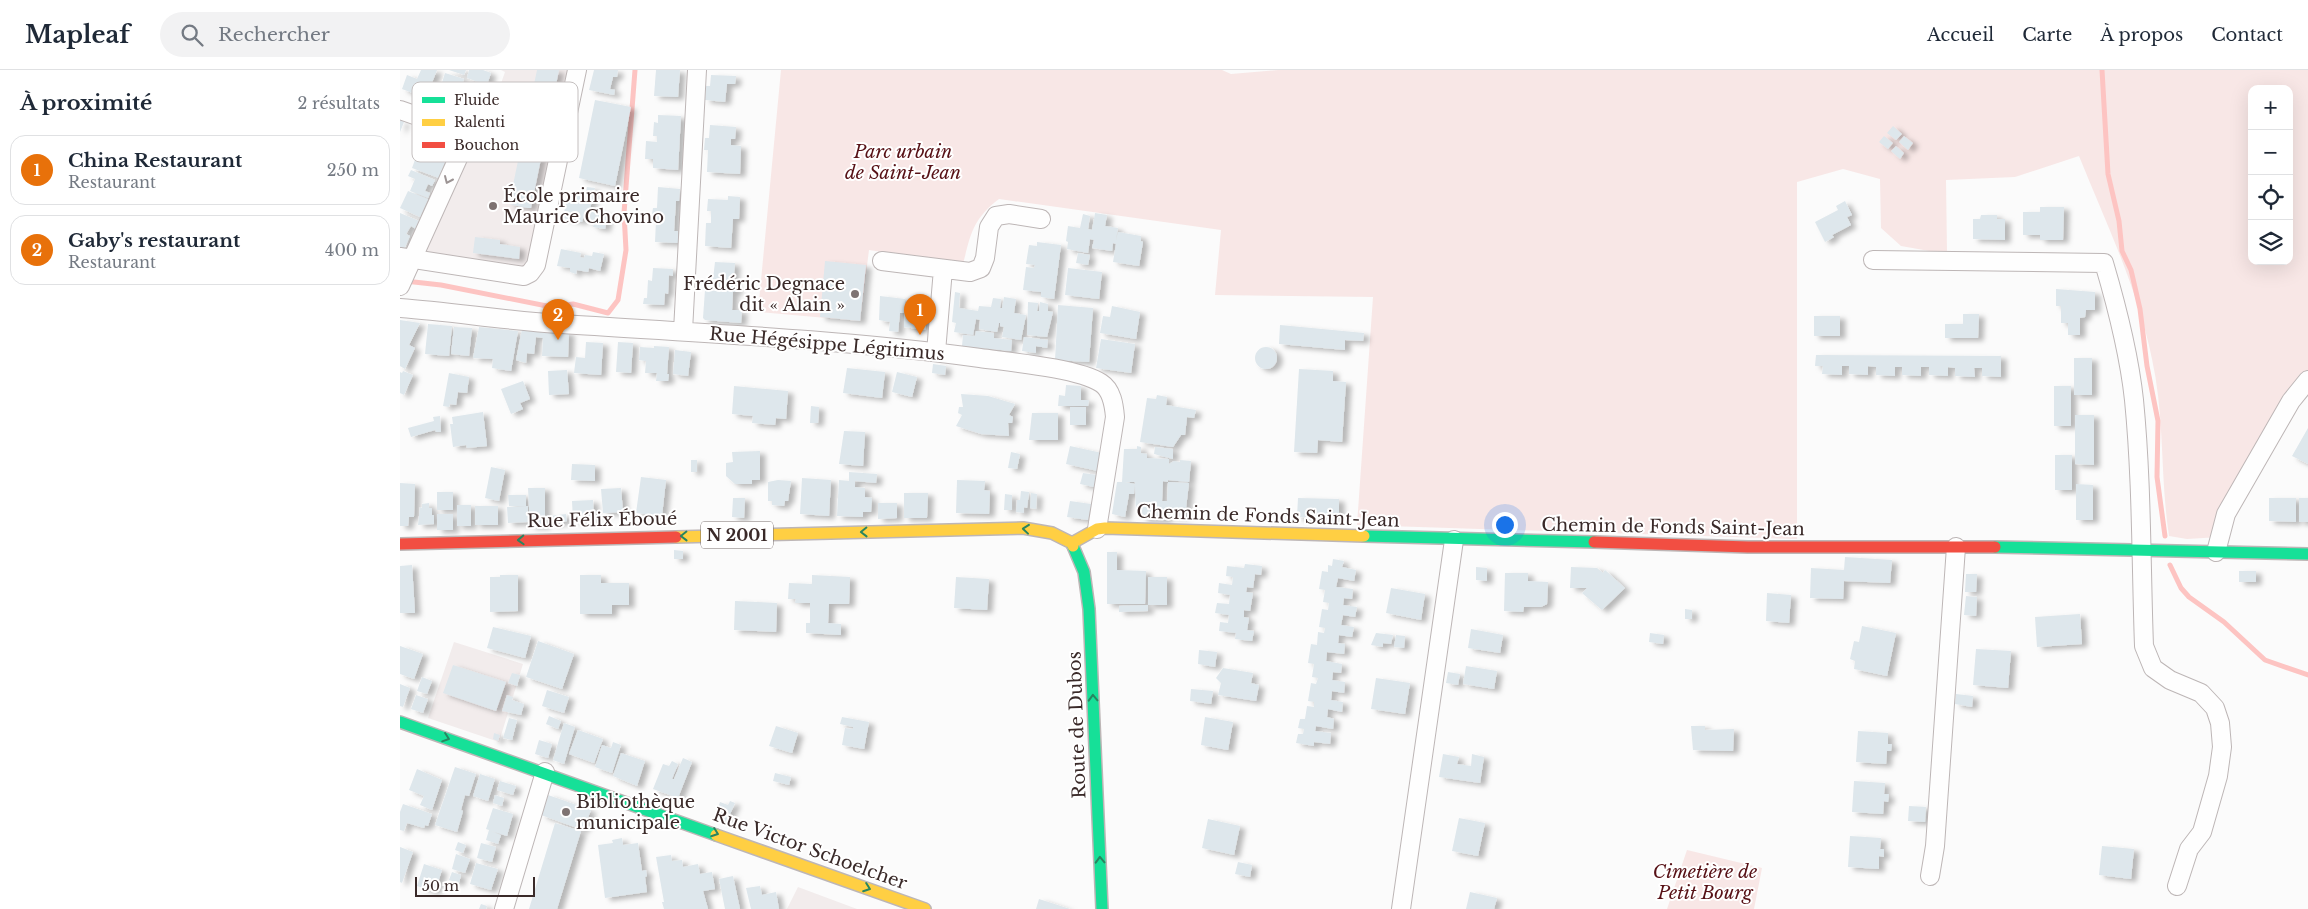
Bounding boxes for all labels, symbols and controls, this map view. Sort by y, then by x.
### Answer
search box [160,12,510,57]
text: Mapleaf [25,20,130,49]
icon: search [178,21,206,49]
text: Rechercher [218,23,330,46]
text: Accueil [1927,24,1994,46]
text: Carte [2022,24,2072,46]
text: À propos [2100,24,2183,46]
text: Contact [2211,24,2283,46]
legend [412,82,578,162]
map controls [2248,85,2293,265]
button: + [2248,85,2293,130]
text: À proximité [20,90,152,116]
text: Fluide [454,91,500,109]
text: 2 résultats [298,93,380,113]
text: Ralenti [454,113,505,131]
button: − [2248,130,2293,175]
text: Bouchon [454,136,520,154]
park label: Parc urbain de Saint-Jean [845,141,961,184]
text: China Restaurant [68,149,242,172]
text: 1 [34,160,40,180]
text: 250 m [327,160,379,180]
text: Restaurant [68,172,156,192]
one-way arrow [444,175,455,184]
button: locate [2248,175,2293,220]
place label: École primaire Maurice Chovino [503,184,664,228]
marker: École primaire Maurice Chovino [487,200,499,212]
button: layers [2248,220,2293,265]
text: Gaby's restaurant [68,229,240,252]
text: 2 [32,240,42,260]
text: 400 m [325,240,379,260]
text: Restaurant [68,252,156,272]
place label: Frédéric Degnace dit « Alain » [683,273,845,316]
marker: Frédéric Degnace dit « Alain » [849,288,861,300]
pin: 1 [904,294,936,335]
pin: 2 [542,299,574,340]
street label: Rue Hégésippe Légitimus [708,323,946,365]
street label: Chemin de Fonds Saint-Jean [1136,500,1400,532]
street label: Rue Félix Éboué [527,507,677,532]
your location [1492,512,1518,538]
street label: Chemin de Fonds Saint-Jean [1541,514,1805,540]
road number: N 2001 [701,522,773,548]
one-way arrow [1022,524,1030,535]
one-way arrow [860,527,868,537]
one-way arrow [680,531,688,541]
one-way arrow [517,535,525,545]
street label: Route de Dubos [1063,651,1091,799]
one-way arrow [1088,694,1098,702]
one-way arrow [441,732,450,742]
place label: Bibliothèque municipale [576,791,695,834]
street label: Rue Victor Schoelcher [710,804,911,895]
marker: Bibliothèque municipale [560,806,572,818]
one-way arrow [710,827,718,837]
one-way arrow [1094,856,1105,864]
park label: Cimetière de Petit Bourg [1653,861,1757,904]
scale bar [415,874,535,897]
text: 50 m [422,877,459,895]
one-way arrow [863,883,871,893]

